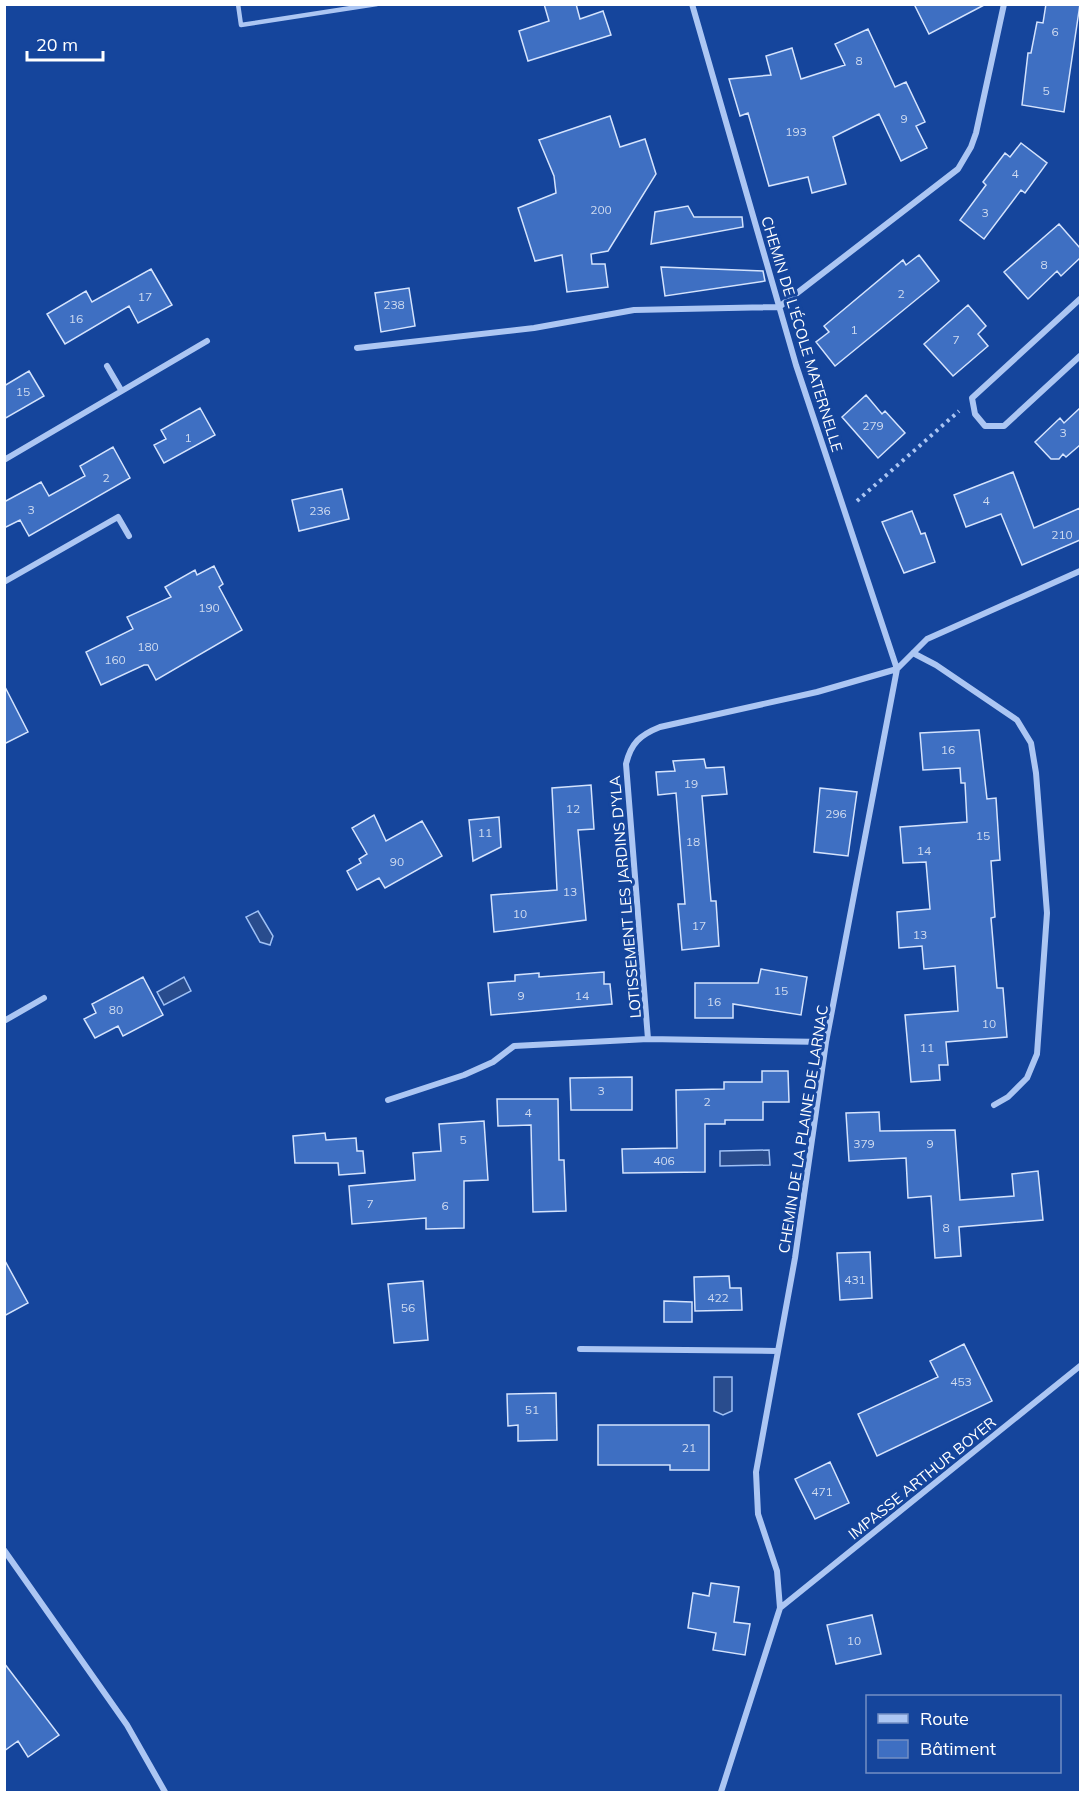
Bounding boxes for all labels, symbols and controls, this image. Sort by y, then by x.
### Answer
scale bar [27,24,104,62]
house number: 6 [1051,24,1059,39]
text: 20 m [36,33,78,56]
house number: 8 [855,53,863,68]
house number: 5 [1042,83,1050,98]
house number: 9 [900,111,908,126]
house number: 193 [785,124,807,139]
house number: 4 [1011,166,1019,181]
house number: 200 [590,202,612,217]
house number: 3 [981,205,989,220]
street label: CHEMIN DE L'ÉCOLE MATERNELLE [757,214,847,454]
house number: 8 [1040,257,1048,272]
house number: 2 [897,286,905,301]
house number: 17 [138,289,152,304]
house number: 238 [383,297,405,312]
house number: 16 [69,311,83,326]
house number: 1 [850,322,858,337]
house number: 7 [952,332,960,347]
house number: 15 [16,384,30,399]
house number: 279 [862,418,884,433]
house number: 3 [1059,425,1067,440]
house number: 1 [184,430,192,445]
house number: 2 [102,470,110,485]
house number: 4 [982,493,990,508]
house number: 3 [27,502,35,517]
house number: 236 [309,503,331,518]
house number: 210 [1051,527,1073,542]
house number: 190 [198,600,220,615]
house number: 180 [137,639,159,654]
house number: 160 [104,652,126,667]
house number: 16 [941,742,955,757]
street label: LOTISSEMENT LES JARDINS D'YLA [605,775,645,1019]
house number: 19 [684,776,698,791]
house number: 12 [566,801,580,816]
house number: 296 [825,806,847,821]
house number: 11 [478,825,492,840]
house number: 15 [976,828,990,843]
house number: 18 [686,834,700,849]
house number: 14 [917,843,931,858]
house number: 90 [390,854,404,869]
house number: 13 [563,884,577,899]
house number: 10 [513,906,527,921]
house number: 17 [692,918,706,933]
house number: 13 [913,927,927,942]
house number: 15 [774,983,788,998]
house number: 9 [517,988,525,1003]
house number: 14 [575,988,589,1003]
house number: 16 [707,994,721,1009]
house number: 80 [109,1002,123,1017]
street label: CHEMIN DE LA PLAINE DE LARNAC [774,1003,832,1255]
house number: 10 [982,1016,996,1031]
house number: 11 [920,1040,934,1055]
house number: 3 [597,1083,605,1098]
house number: 2 [703,1094,711,1109]
house number: 4 [524,1105,532,1120]
house number: 5 [459,1132,467,1147]
house number: 379 [853,1136,875,1151]
house number: 9 [926,1136,934,1151]
house number: 406 [653,1153,675,1168]
house number: 7 [366,1196,374,1211]
house number: 6 [441,1198,449,1213]
house number: 8 [942,1220,950,1235]
house number: 431 [844,1272,866,1287]
house number: 422 [707,1290,729,1305]
house number: 56 [401,1300,415,1315]
house number: 453 [950,1374,972,1389]
house number: 51 [525,1402,539,1417]
street label: IMPASSE ARTHUR BOYER [844,1413,1000,1543]
house number: 21 [682,1440,696,1455]
house number: 471 [811,1484,833,1499]
house number: 10 [847,1633,861,1648]
legend [866,1695,1061,1773]
text: Route [920,1707,969,1730]
text: Bâtiment [920,1737,996,1760]

